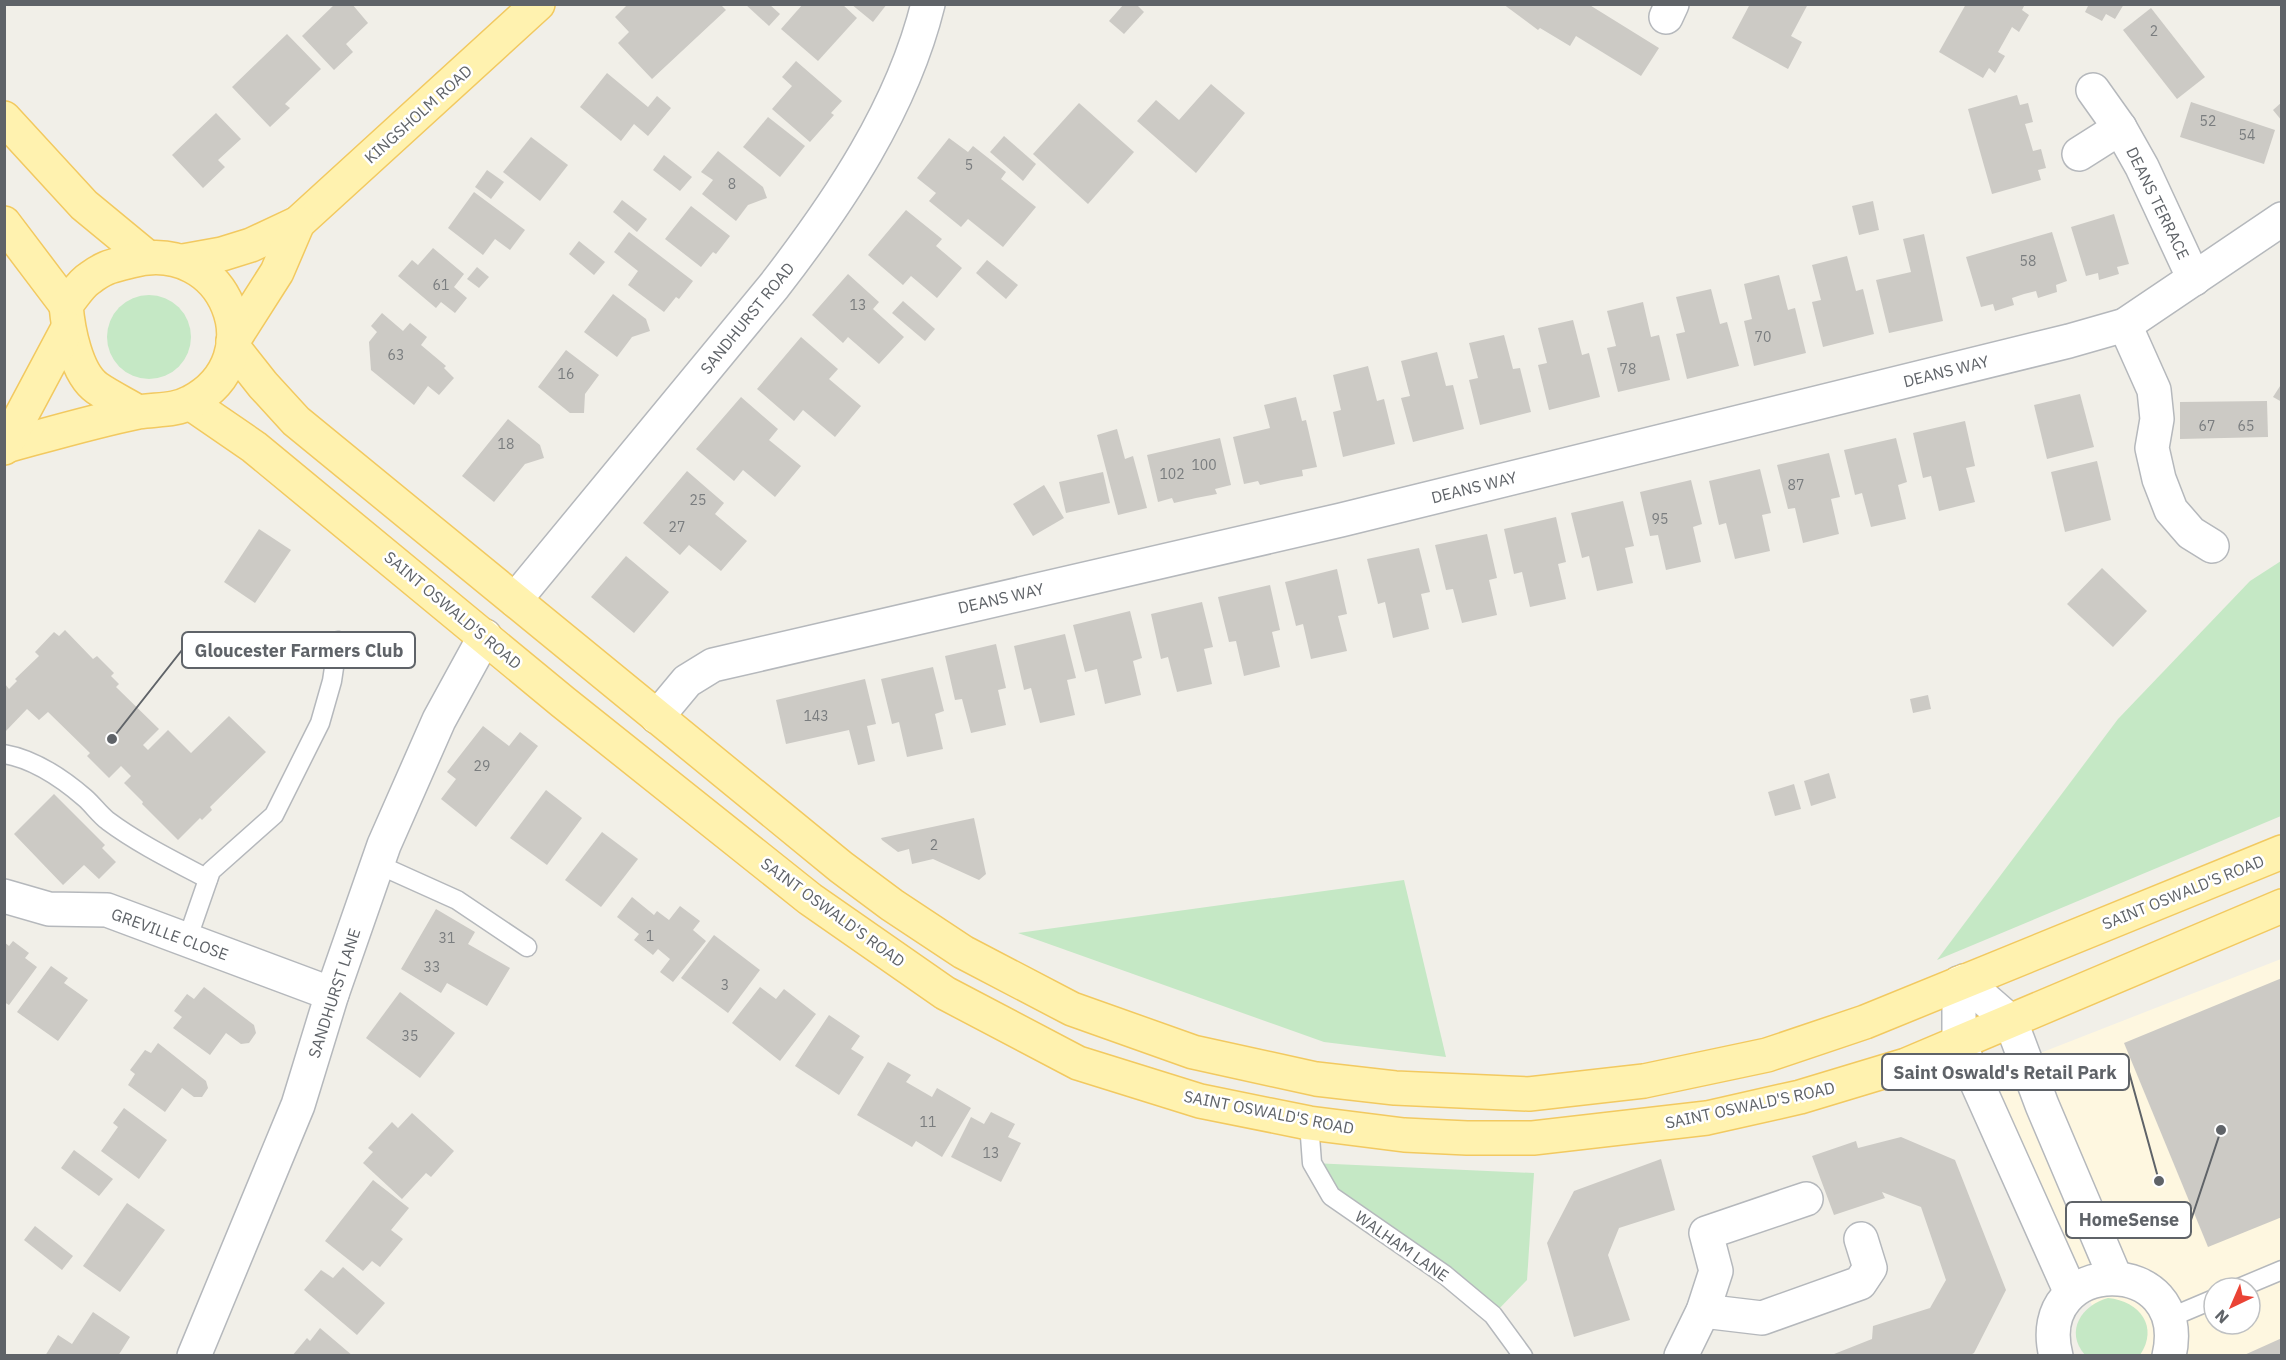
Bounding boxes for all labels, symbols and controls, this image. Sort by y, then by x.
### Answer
house number: 2 [2150,22,2158,40]
street label: KINGSHOLM ROAD [360,60,476,168]
house number: 52 [2200,112,2216,130]
house number: 54 [2239,126,2255,144]
street label: DEANS TERRACE [2122,143,2194,263]
house number: 5 [965,156,973,174]
house number: 8 [728,175,736,193]
house number: 58 [2020,252,2036,270]
street label: SANDHURST ROAD [696,258,798,378]
house number: 61 [433,276,449,294]
house number: 13 [850,296,866,314]
house number: 70 [1755,328,1771,346]
house number: 63 [388,346,404,364]
street label: DEANS WAY [1901,351,1991,391]
house number: 78 [1620,360,1636,378]
house number: 16 [558,365,574,383]
house number: 67 [2199,417,2215,435]
house number: 65 [2238,417,2254,435]
house number: 18 [498,435,514,453]
house number: 100 [1191,456,1217,474]
house number: 102 [1159,465,1185,483]
street label: DEANS WAY [1429,467,1519,507]
house number: 87 [1788,476,1804,494]
house number: 25 [690,491,706,509]
house number: 95 [1652,510,1668,528]
house number: 27 [669,518,685,536]
street label: SAINT OSWALD'S ROAD [380,547,526,673]
street label: DEANS WAY [956,578,1047,618]
callout: Gloucester Farmers Club [182,632,415,668]
text: Gloucester Farmers Club [195,639,404,662]
house number: 143 [803,707,829,725]
house number: 29 [474,757,490,775]
house number: 2 [930,836,938,854]
street label: SAINT OSWALD'S ROAD [2099,850,2267,934]
street label: SAINT OSWALD'S ROAD [757,853,909,971]
street label: GREVILLE CLOSE [109,904,231,964]
street label: SANDHURST LANE [304,926,364,1060]
house number: 1 [646,927,654,945]
house number: 31 [439,929,455,947]
house number: 33 [424,958,440,976]
house number: 3 [721,976,729,994]
house number: 35 [402,1027,418,1045]
callout: Saint Oswald's Retail Park [1882,1054,2129,1090]
text: Saint Oswald's Retail Park [1893,1061,2117,1084]
street label: SAINT OSWALD'S ROAD [1663,1077,1837,1133]
street label: SAINT OSWALD'S ROAD [1182,1086,1356,1138]
house number: 11 [920,1113,936,1131]
house number: 13 [983,1144,999,1162]
callout: HomeSense [2066,1202,2191,1238]
street label: WALHAM LANE [1351,1206,1453,1286]
text: HomeSense [2079,1208,2179,1231]
north arrow [2202,1276,2262,1336]
text: N [2210,1306,2233,1328]

